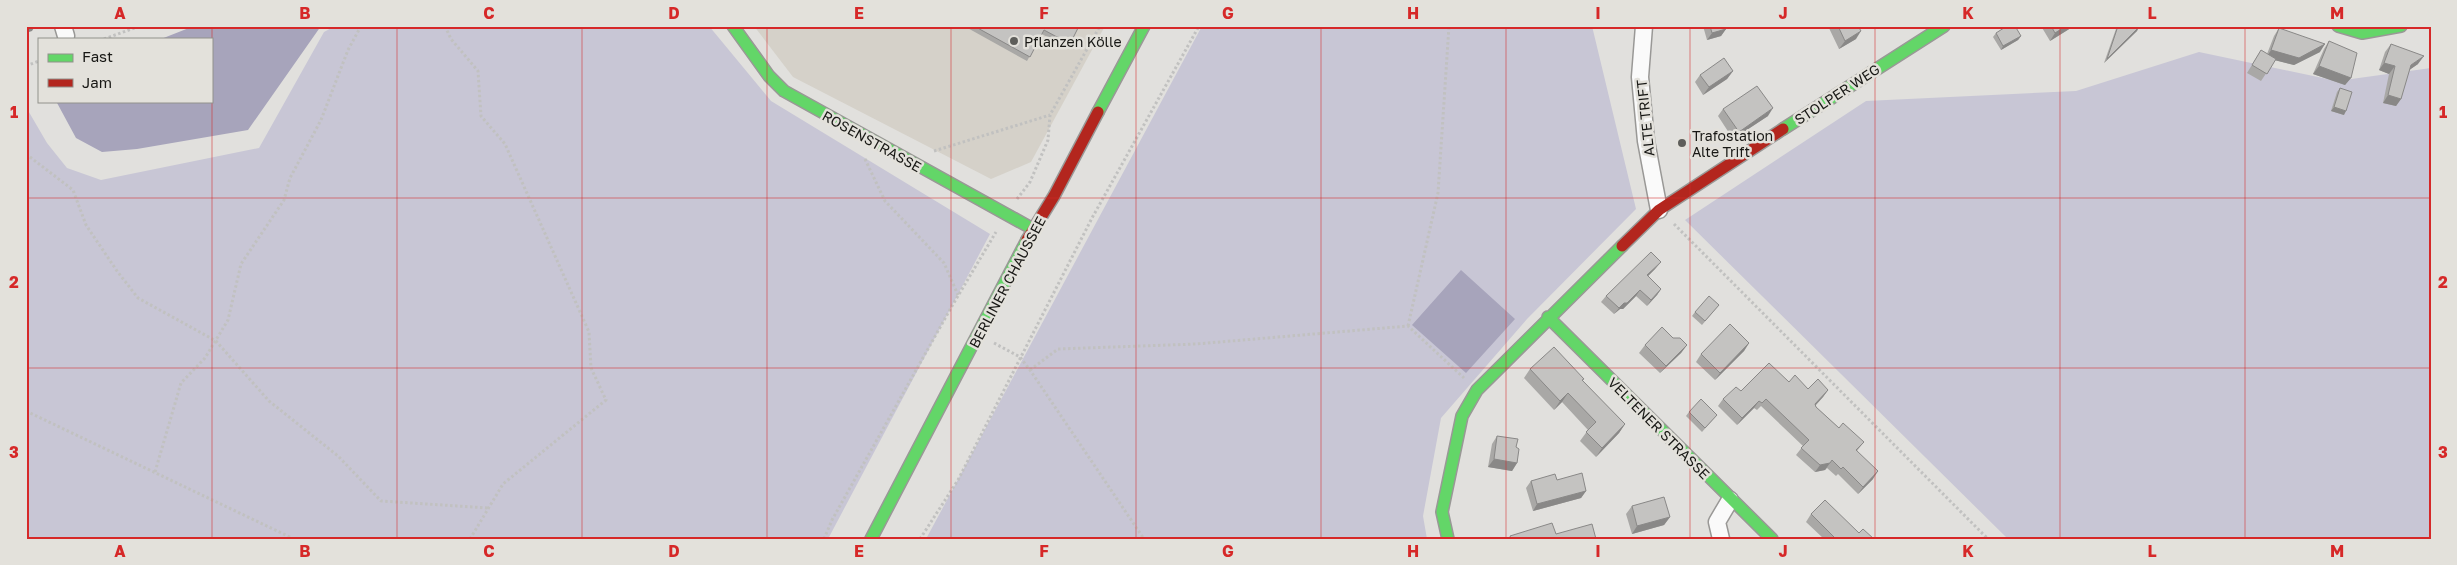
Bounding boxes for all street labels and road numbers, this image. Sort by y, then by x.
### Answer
street label: STOLPER WEG [1791,60,1883,128]
street label: ALTE TRIFT [1632,79,1657,157]
street label: ROSENSTRASSE [819,107,925,175]
street label: BERLINER CHAUSSEE [965,213,1049,351]
street label: VELTENER STRASSE [1605,374,1713,482]

